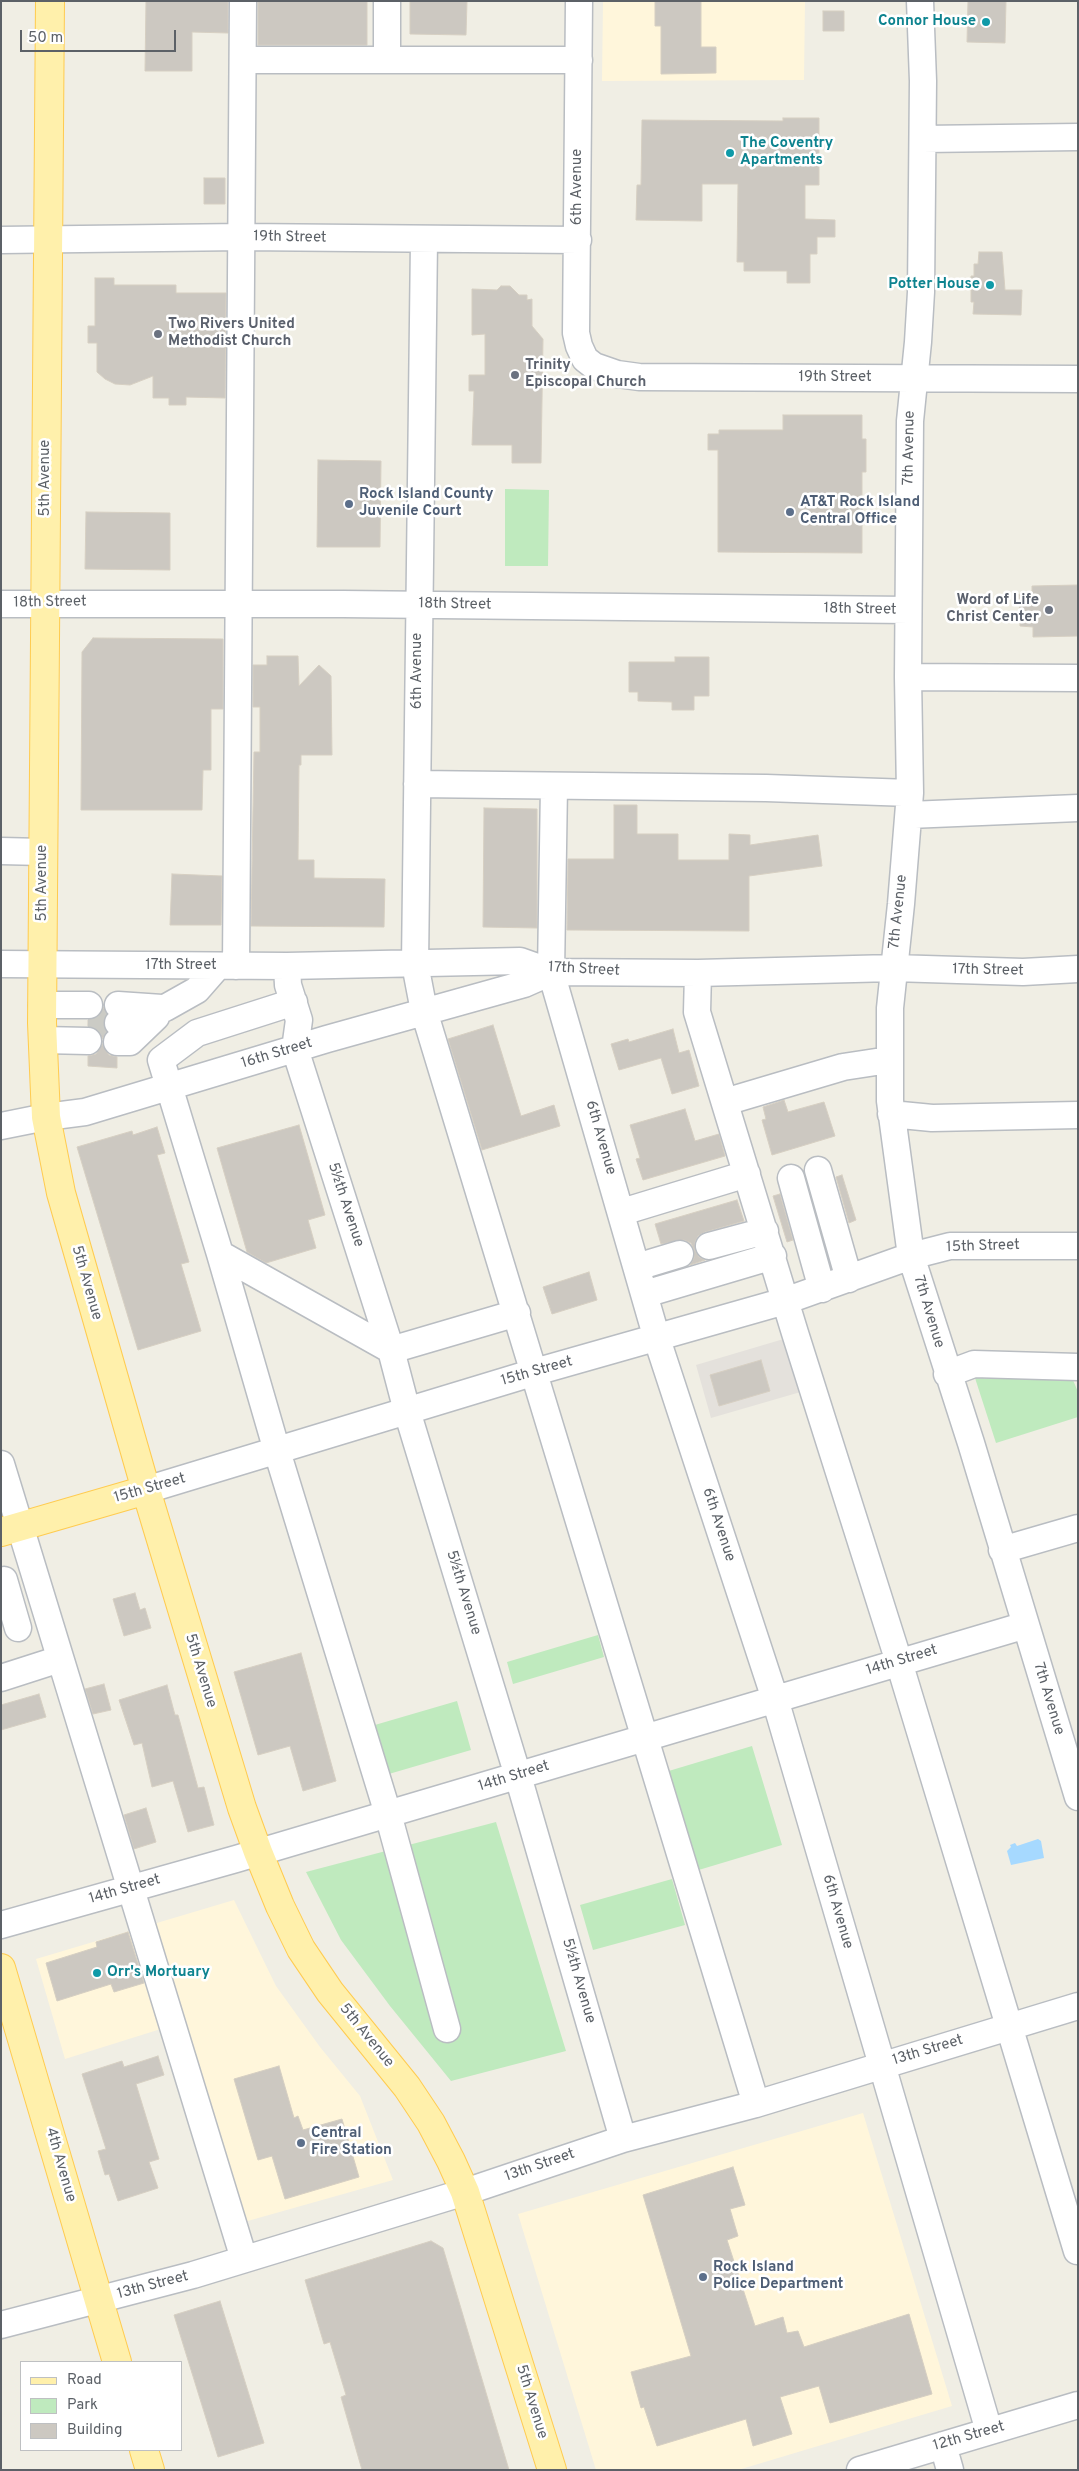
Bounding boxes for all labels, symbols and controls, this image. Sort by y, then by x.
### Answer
place label: Connor House [878,13,976,31]
marker: Connor House [980,16,992,28]
scale bar [22,20,179,52]
text: 50 m [28,29,63,48]
place label: The Coventry Apartments [740,135,833,170]
marker: The Coventry Apartments [724,147,736,159]
street label: 6th Avenue [569,149,587,225]
street label: 19th Street [253,228,327,248]
place label: Potter House [888,276,980,294]
marker: Potter House [984,279,996,291]
place label: Two Rivers United Methodist Church [168,316,295,351]
marker: Two Rivers United Methodist Church [152,328,164,340]
place label: Trinity Episcopal Church [525,357,646,392]
marker: Trinity Episcopal Church [509,369,521,381]
street label: 19th Street [798,369,872,387]
street label: 7th Avenue [900,410,920,486]
street label: 5th Avenue [37,440,55,516]
place label: Rock Island County Juvenile Court [359,486,493,521]
place label: AT&T Rock Island Central Office [800,494,920,529]
marker: Rock Island County Juvenile Court [343,498,355,510]
marker: AT&T Rock Island Central Office [784,506,796,518]
place label: Word of Life Christ Center [946,592,1039,627]
street label: 18th Street [13,593,87,613]
street label: 18th Street [418,595,492,615]
street label: 18th Street [823,600,897,620]
marker: Word of Life Christ Center [1043,604,1055,616]
street label: 6th Avenue [409,633,427,709]
street label: 5th Avenue [34,845,52,921]
street label: 7th Avenue [886,874,912,950]
street label: 17th Street [145,957,217,975]
street label: 17th Street [548,959,620,981]
street label: 17th Street [952,961,1024,981]
street label: 16th Street [239,1035,315,1073]
street label: 6th Avenue [581,1099,619,1177]
street label: 5½th Avenue [323,1161,367,1249]
street label: 15th Street [946,1237,1020,1257]
street label: 5th Avenue [67,1244,105,1322]
street label: 7th Avenue [908,1274,948,1350]
street label: 15th Street [499,1353,575,1391]
street label: 15th Street [112,1470,188,1508]
street label: 6th Avenue [698,1486,738,1564]
street label: 5½th Avenue [442,1548,484,1638]
street label: 5th Avenue [180,1632,220,1710]
street label: 14th Street [864,1642,940,1680]
street label: 7th Avenue [1028,1661,1068,1737]
street label: 14th Street [476,1758,552,1796]
street label: 14th Street [87,1871,163,1909]
street label: 6th Avenue [818,1873,856,1951]
street label: 5½th Avenue [557,1936,599,2026]
place label: Orr's Mortuary [107,1964,210,1982]
marker: Orr's Mortuary [91,1967,103,1979]
street label: 5th Avenue [335,2000,397,2072]
street label: 13th Street [890,2032,966,2070]
place label: Central Fire Station [311,2125,392,2160]
street label: 4th Avenue [41,2126,79,2204]
marker: Central Fire Station [295,2137,307,2149]
street label: 13th Street [503,2146,577,2186]
place label: Rock Island Police Department [713,2259,843,2294]
street label: 13th Street [115,2268,191,2304]
marker: Rock Island Police Department [697,2271,709,2283]
legend [20,2361,182,2451]
street label: 5th Avenue [511,2363,551,2441]
text: Road [67,2371,102,2390]
text: Park [67,2396,98,2415]
street label: 12th Street [931,2418,1007,2456]
text: Building [67,2421,122,2440]

